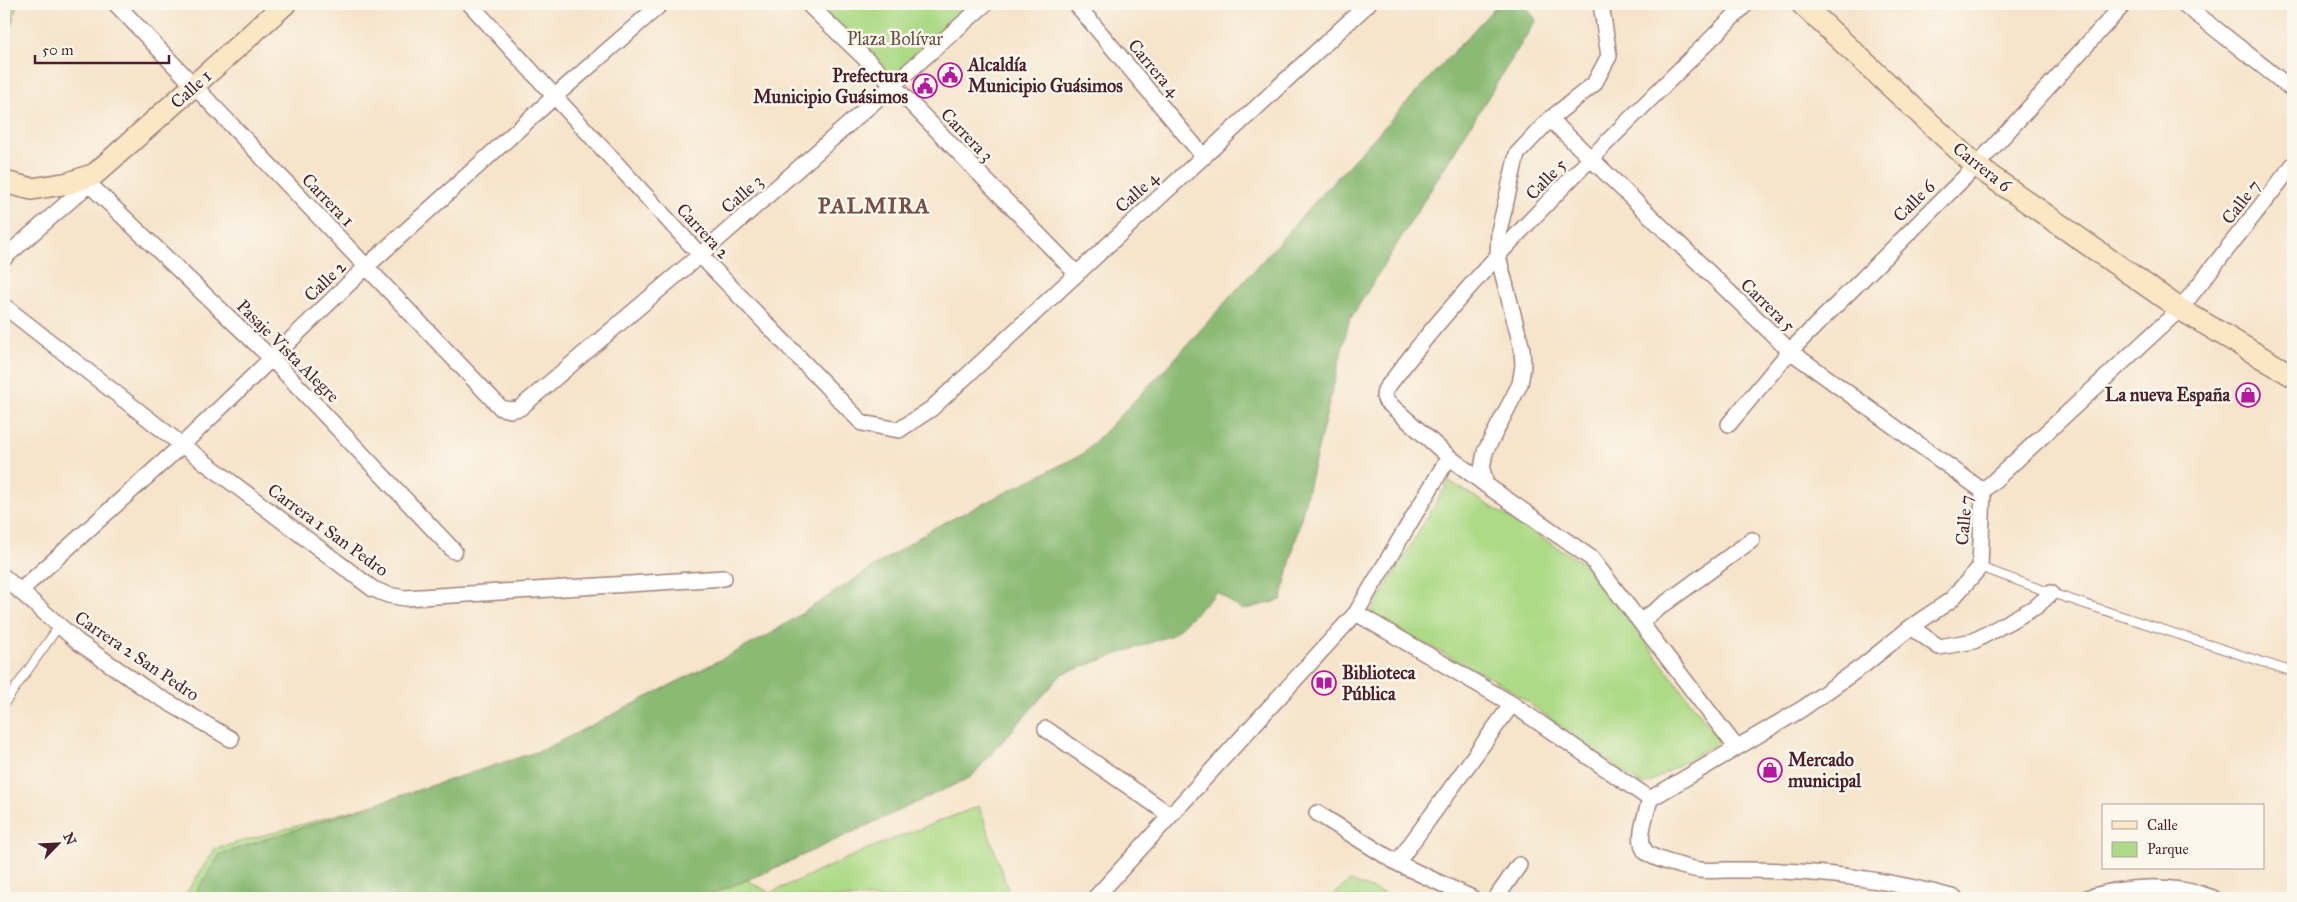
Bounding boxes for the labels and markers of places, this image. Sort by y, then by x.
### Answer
place label: Alcaldía Municipio Guásimos [967,54,1123,98]
public building icon: Alcaldía Municipio Guásimos [937,62,963,88]
place label: Prefectura Municipio Guásimos [753,65,908,109]
public building icon: Prefectura Municipio Guásimos [912,73,938,99]
shop icon: La nueva España [2235,382,2261,408]
place label: La nueva España [2105,384,2230,407]
place label: Biblioteca Pública [1342,662,1416,705]
library icon: Biblioteca Pública [1311,670,1337,696]
place label: Mercado municipal [1787,749,1862,793]
shop icon: Mercado municipal [1757,757,1783,783]

